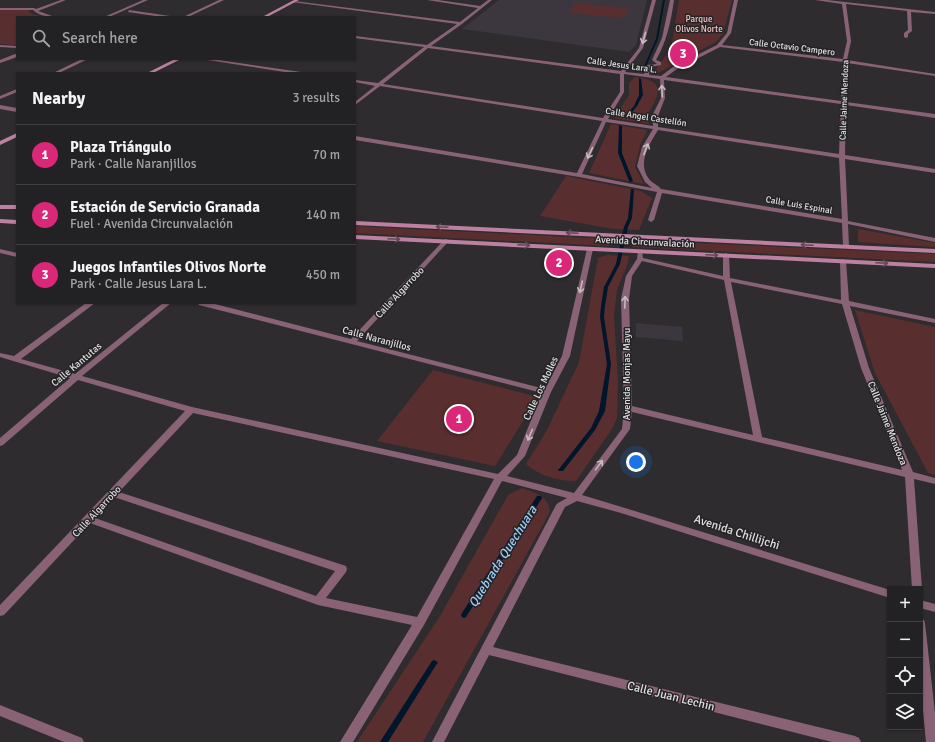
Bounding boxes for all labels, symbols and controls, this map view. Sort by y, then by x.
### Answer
park label: Parque Olivos Norte [675,14,723,35]
search box [16,16,356,60]
icon: search [30,27,52,49]
text: Search here [62,29,138,47]
one-way arrow [640,31,647,44]
street label: Calle Octavio Campero [748,37,836,58]
pin: 3 [670,39,696,69]
street label: Calle Jesus Lara L. [586,55,658,76]
street label: Calle Jaime Mendoza [838,59,851,140]
one-way arrow [659,85,666,98]
text: Nearby [32,88,85,109]
text: 3 results [292,90,340,106]
street label: Calle Angel Castellón [605,106,687,129]
text: Plaza Triángulo [70,138,171,156]
one-way arrow [642,143,650,155]
text: 1 [41,147,49,163]
text: 70 m [313,147,340,163]
one-way arrow [586,147,593,159]
text: Park · Calle Naranjillos [70,156,197,172]
street label: Calle Luis Espinal [765,194,833,217]
text: Estación de Servicio Granada [70,198,260,216]
text: 2 [41,207,49,223]
text: 140 m [306,207,340,223]
text: Fuel · Avenida Circunvalación [70,216,233,232]
one-way arrow [436,224,449,231]
one-way arrow [566,230,579,237]
street label: Avenida Circunvalación [595,233,695,251]
one-way arrow [387,235,400,243]
one-way arrow [801,241,814,248]
one-way arrow [517,242,530,249]
pin: 2 [546,248,572,278]
one-way arrow [705,251,718,258]
text: Juegos Infantiles Olivos Norte [70,258,266,276]
one-way arrow [875,259,888,267]
street label: Calle Algarrobo [373,264,427,321]
text: 3 [41,267,49,283]
text: 450 m [306,267,340,283]
text: Park · Calle Jesus Lara L. [70,276,207,292]
one-way arrow [577,280,585,293]
one-way arrow [622,296,629,309]
street label: Calle Naranjillos [341,324,413,354]
street label: Avenida Monjas Mayu [621,328,633,420]
street label: Calle Kantutas [49,340,105,389]
street label: Calle Los Molles [521,354,561,422]
street label: Calle Jaime Mendoza [865,380,909,467]
pin: 1 [446,404,472,434]
one-way arrow [525,429,533,441]
your location [626,452,646,472]
one-way arrow [595,460,603,471]
street label: Calle Algarrobo [70,483,124,540]
water label: Quebrada Quechuara [465,502,541,610]
street label: Avenida Chillijchi [692,512,782,553]
map controls [887,586,923,730]
button: + [887,586,923,622]
button: − [887,622,923,658]
button: locate [887,658,923,694]
street label: Calle Juan Lechin [625,678,716,715]
button: layers [887,694,923,730]

